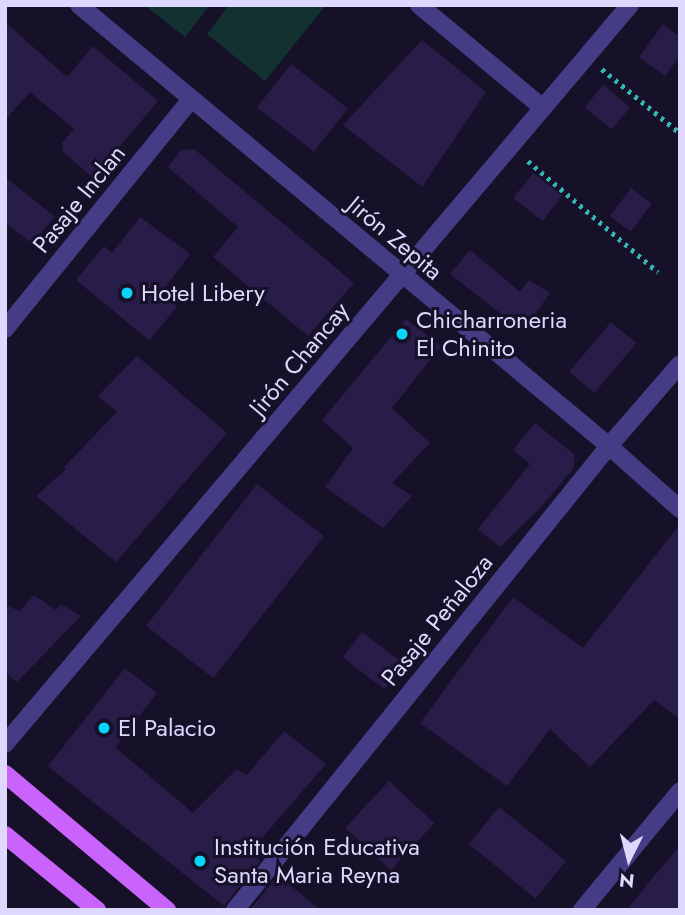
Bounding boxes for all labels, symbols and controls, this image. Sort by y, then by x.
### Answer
street label: Pasaje Inclan [27,139,131,259]
street label: Jirón Zepita [342,190,448,286]
place label: Hotel Libery [141,279,265,307]
marker: Hotel Libery [119,285,135,301]
street label: Jirón Chancay [243,296,355,422]
place label: Chicharroneria El Chinito [416,306,567,362]
marker: Chicharroneria El Chinito [394,326,410,342]
street label: Pasaje Peñaloza [375,549,499,691]
place label: El Palacio [118,714,216,742]
marker: El Palacio [96,720,112,736]
north arrow [594,824,664,894]
place label: Institución Educativa Santa Maria Reyna [214,833,420,889]
marker: Institución Educativa Santa Maria Reyna [192,853,208,869]
text: N [618,866,636,895]

